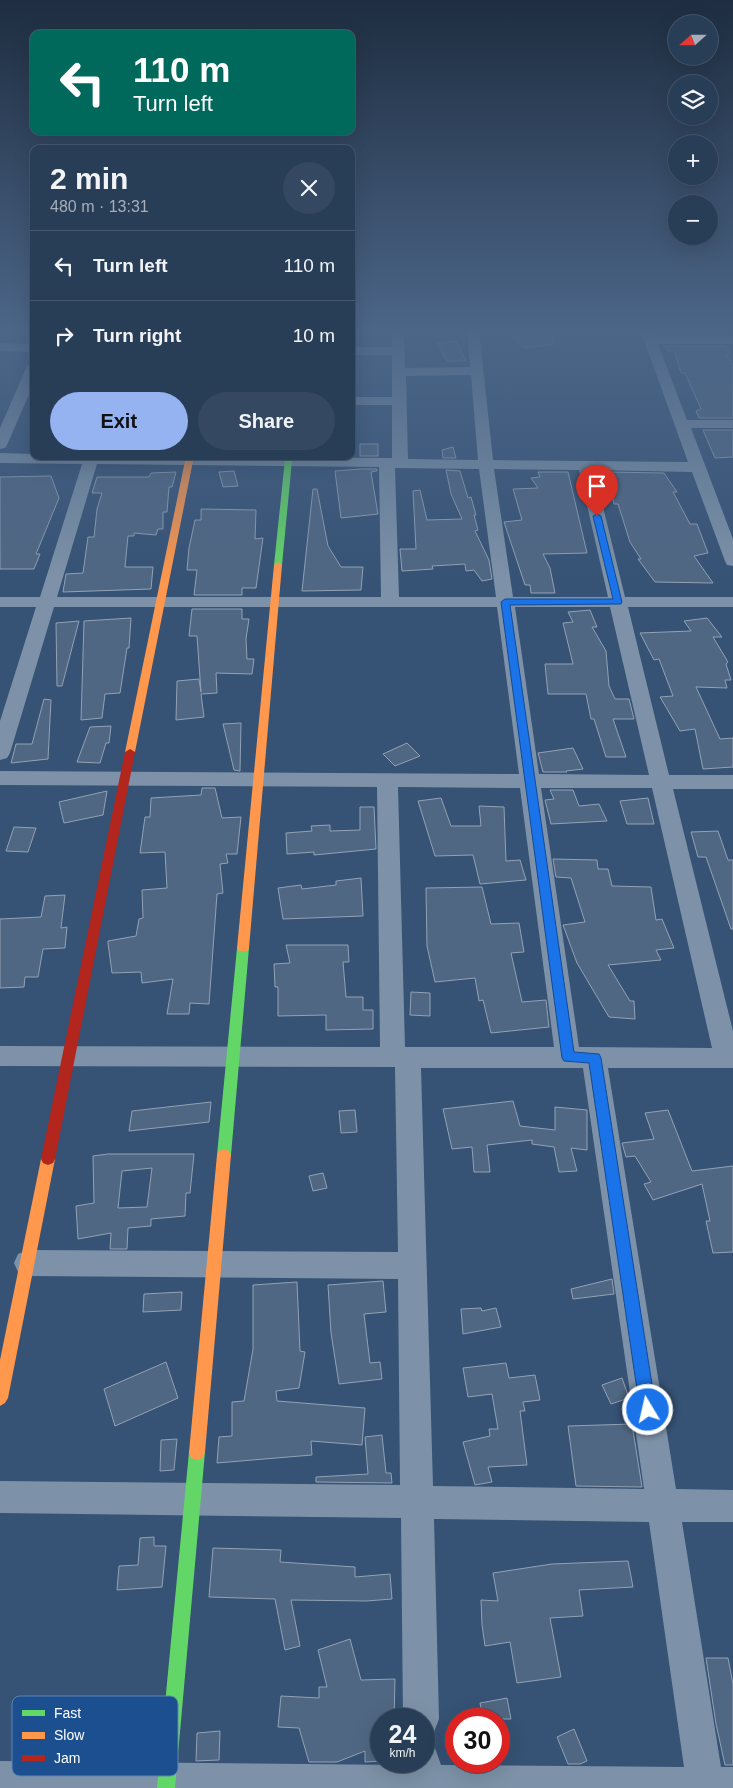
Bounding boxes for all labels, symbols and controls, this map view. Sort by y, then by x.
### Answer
north arrow [668,15,718,65]
map controls [668,15,718,245]
icon: left [50,50,115,115]
text: 110 m [133,50,230,89]
button: layers [668,75,718,125]
text: Turn left [133,91,213,116]
button: + [668,135,718,185]
text: 2 min [50,162,128,195]
button: close [283,162,335,214]
button: − [668,195,718,245]
text: 480 m · 13:31 [50,198,149,215]
icon: left [50,252,78,280]
text: Turn left [93,255,168,276]
text: 110 m [284,255,335,276]
icon: right [50,322,78,350]
text: Turn right [93,325,181,346]
text: 10 m [293,325,335,346]
button: Exit [50,392,188,450]
button: Share [198,392,335,450]
pin [576,465,618,516]
icon: arrive [583,472,611,500]
position arrow [621,1383,673,1435]
legend [12,1696,178,1776]
text: Fast [54,1705,81,1721]
speed limit sign: 30 [445,1708,510,1773]
text: 24 [389,1720,416,1748]
text: Slow [54,1727,85,1743]
text: km/h [389,1746,416,1760]
text: Jam [54,1750,80,1766]

